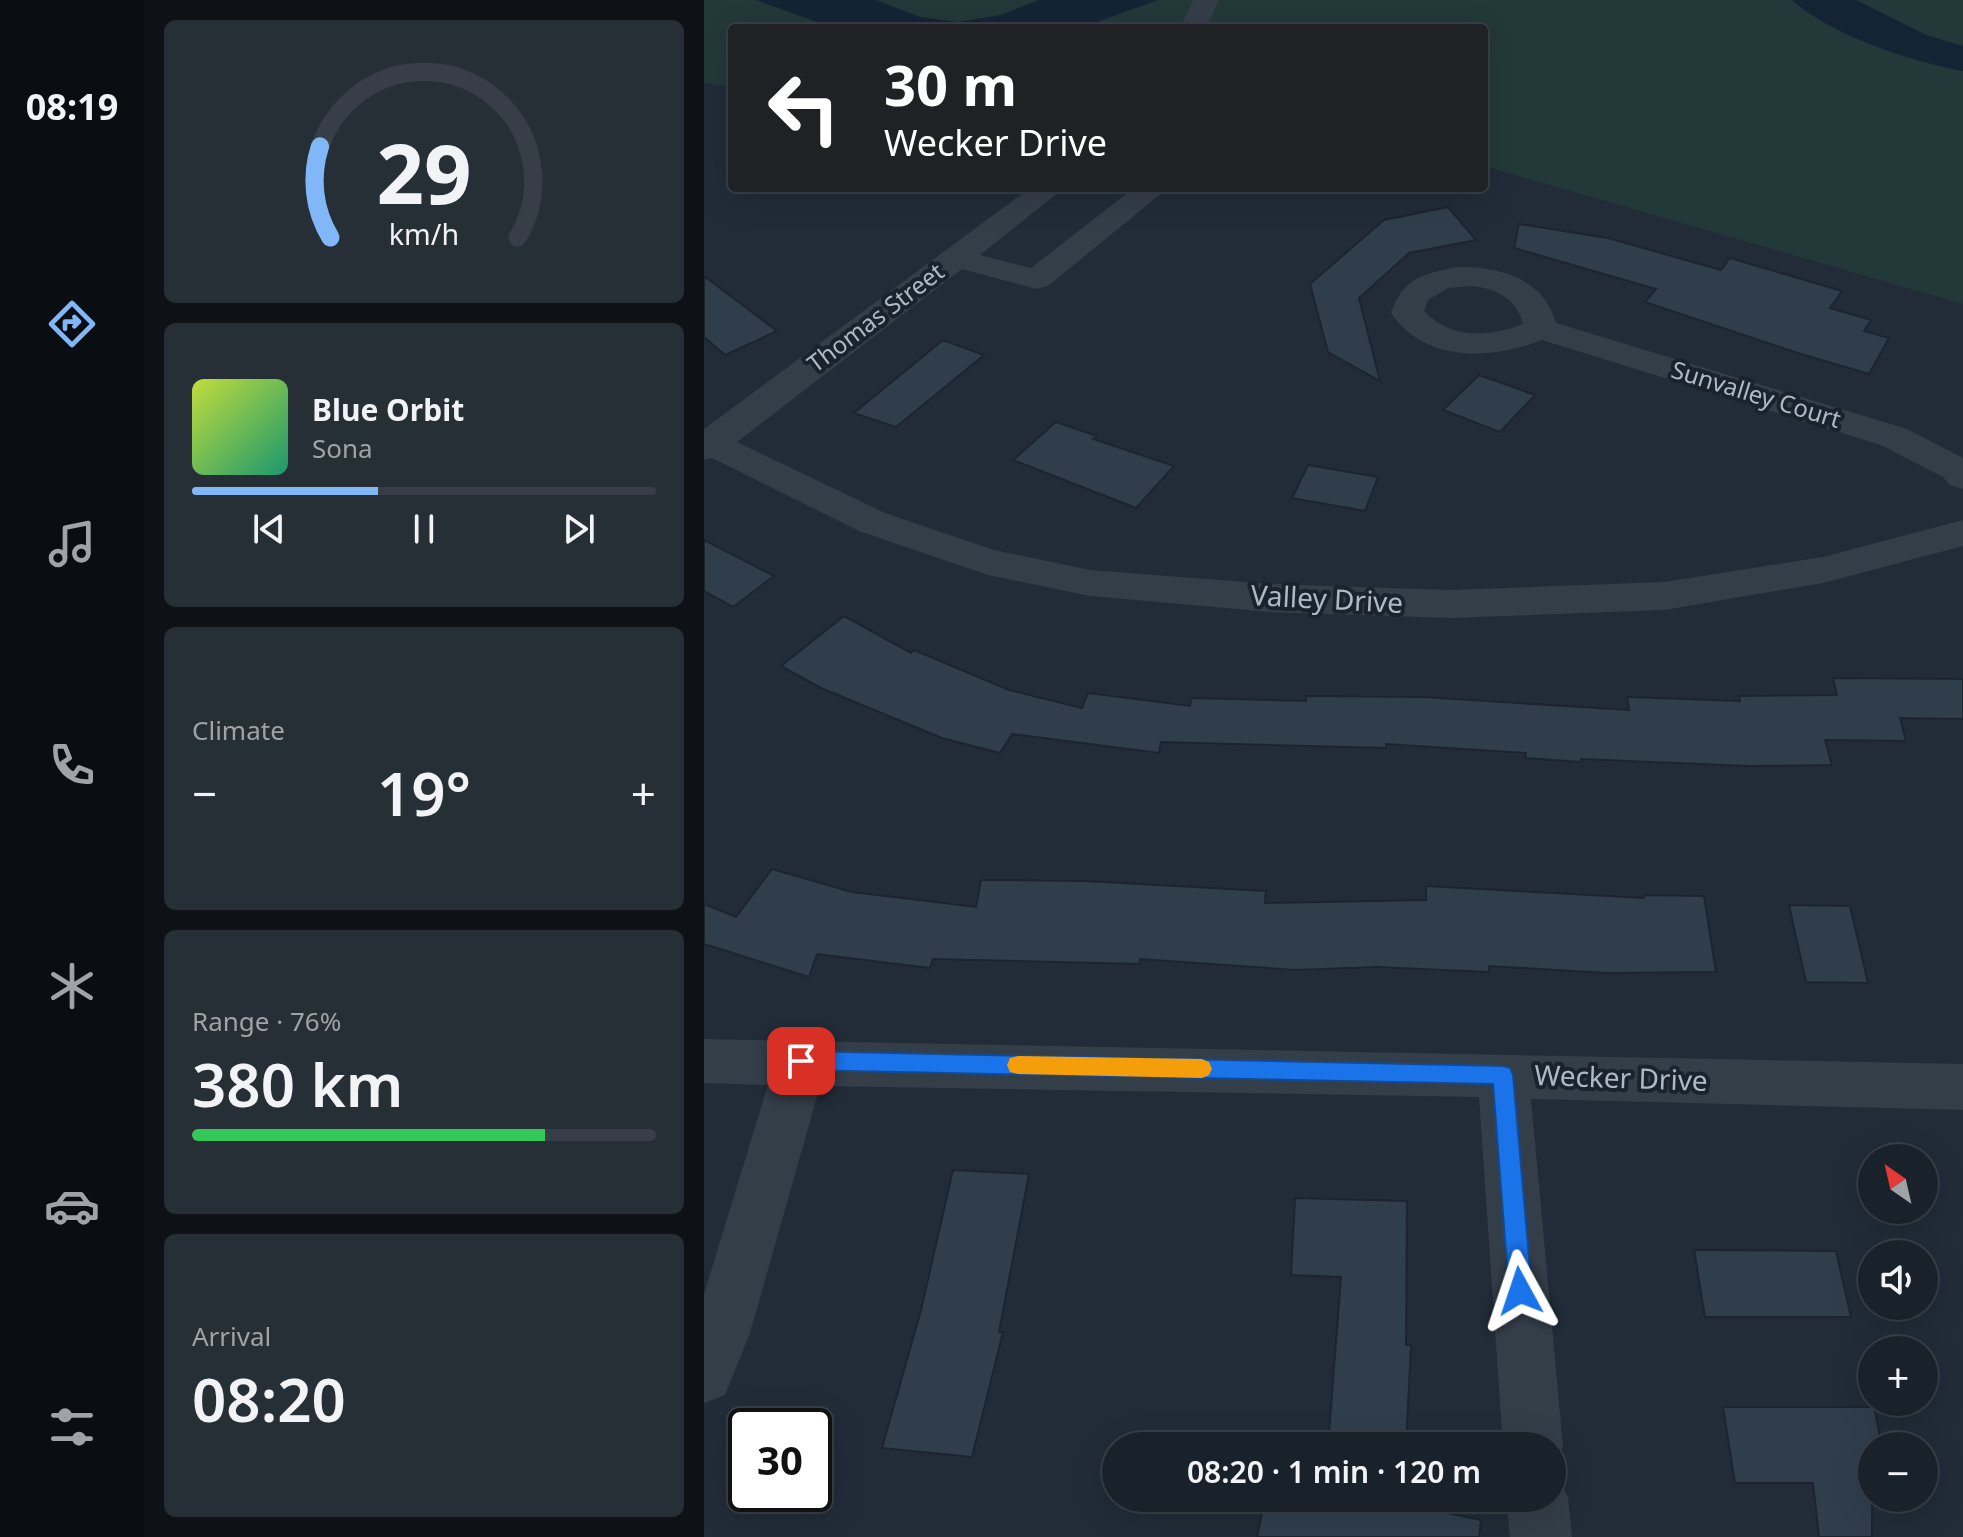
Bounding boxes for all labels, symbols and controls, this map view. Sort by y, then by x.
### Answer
text: 30 m [884,46,1017,122]
icon: left [752,56,856,160]
text: 08:19 [26,82,118,131]
text: 29 [376,114,472,227]
text: Wecker Drive [884,118,1107,167]
text: km/h [389,214,459,253]
street label: Thomas Street [800,254,951,379]
icon: directions [44,296,100,352]
street label: Sunvalley Court [1668,352,1846,435]
text: Blue Orbit [312,389,464,430]
text: Sona [312,430,373,466]
icon: previous [247,507,291,551]
icon: pause [402,507,446,551]
icon: next [557,507,601,551]
icon: music [44,516,100,572]
street label: Valley Drive [1250,575,1404,621]
text: Climate [192,712,285,748]
icon: phone [44,737,100,793]
text: 19° [377,752,471,834]
text: − [192,763,217,823]
text: + [631,763,656,823]
icon: climate [44,958,100,1014]
text: Range · 76% [192,1003,341,1039]
pin [767,1027,835,1095]
icon: arrive [779,1039,823,1083]
text: 380 km [192,1043,403,1125]
street label: Wecker Drive [1534,1055,1708,1099]
north arrow [1858,1144,1938,1224]
map controls [1858,1144,1938,1512]
icon: car [44,1178,100,1234]
button: sound [1858,1240,1938,1320]
position arrow [1478,1249,1562,1333]
text: Arrival [192,1318,271,1354]
button: + [1858,1336,1938,1416]
text: 08:20 [192,1358,346,1440]
icon: filters [44,1399,100,1455]
speed limit sign: 30 [728,1408,832,1512]
button: − [1858,1432,1938,1512]
text: 08:20 · 1 min · 120 m [1187,1451,1481,1492]

